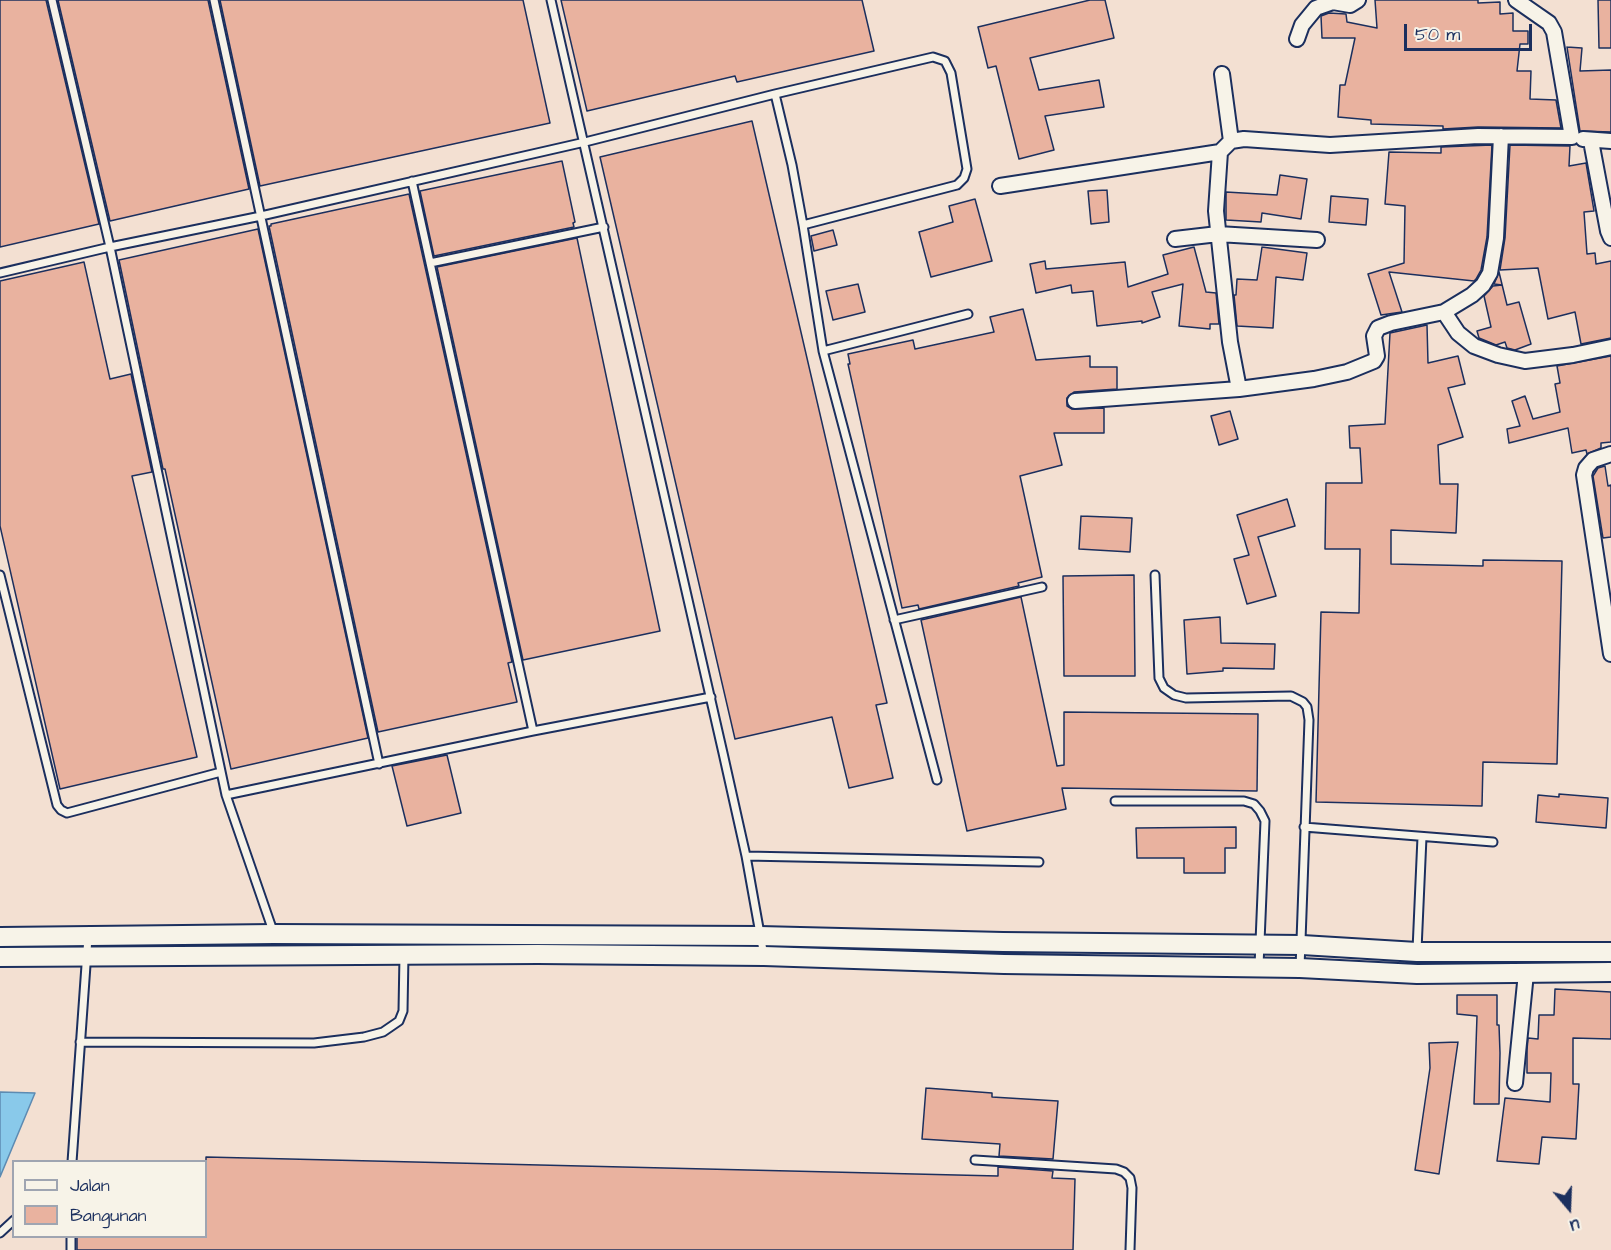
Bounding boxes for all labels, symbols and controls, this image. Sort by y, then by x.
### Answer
scale bar [1407,12,1534,50]
text: 50 m [1415,22,1460,47]
legend [12,1160,207,1238]
text: Jalan [70,1173,110,1198]
north arrow [1539,1178,1599,1238]
text: Bangunan [70,1203,147,1228]
text: U [1567,1213,1583,1237]

